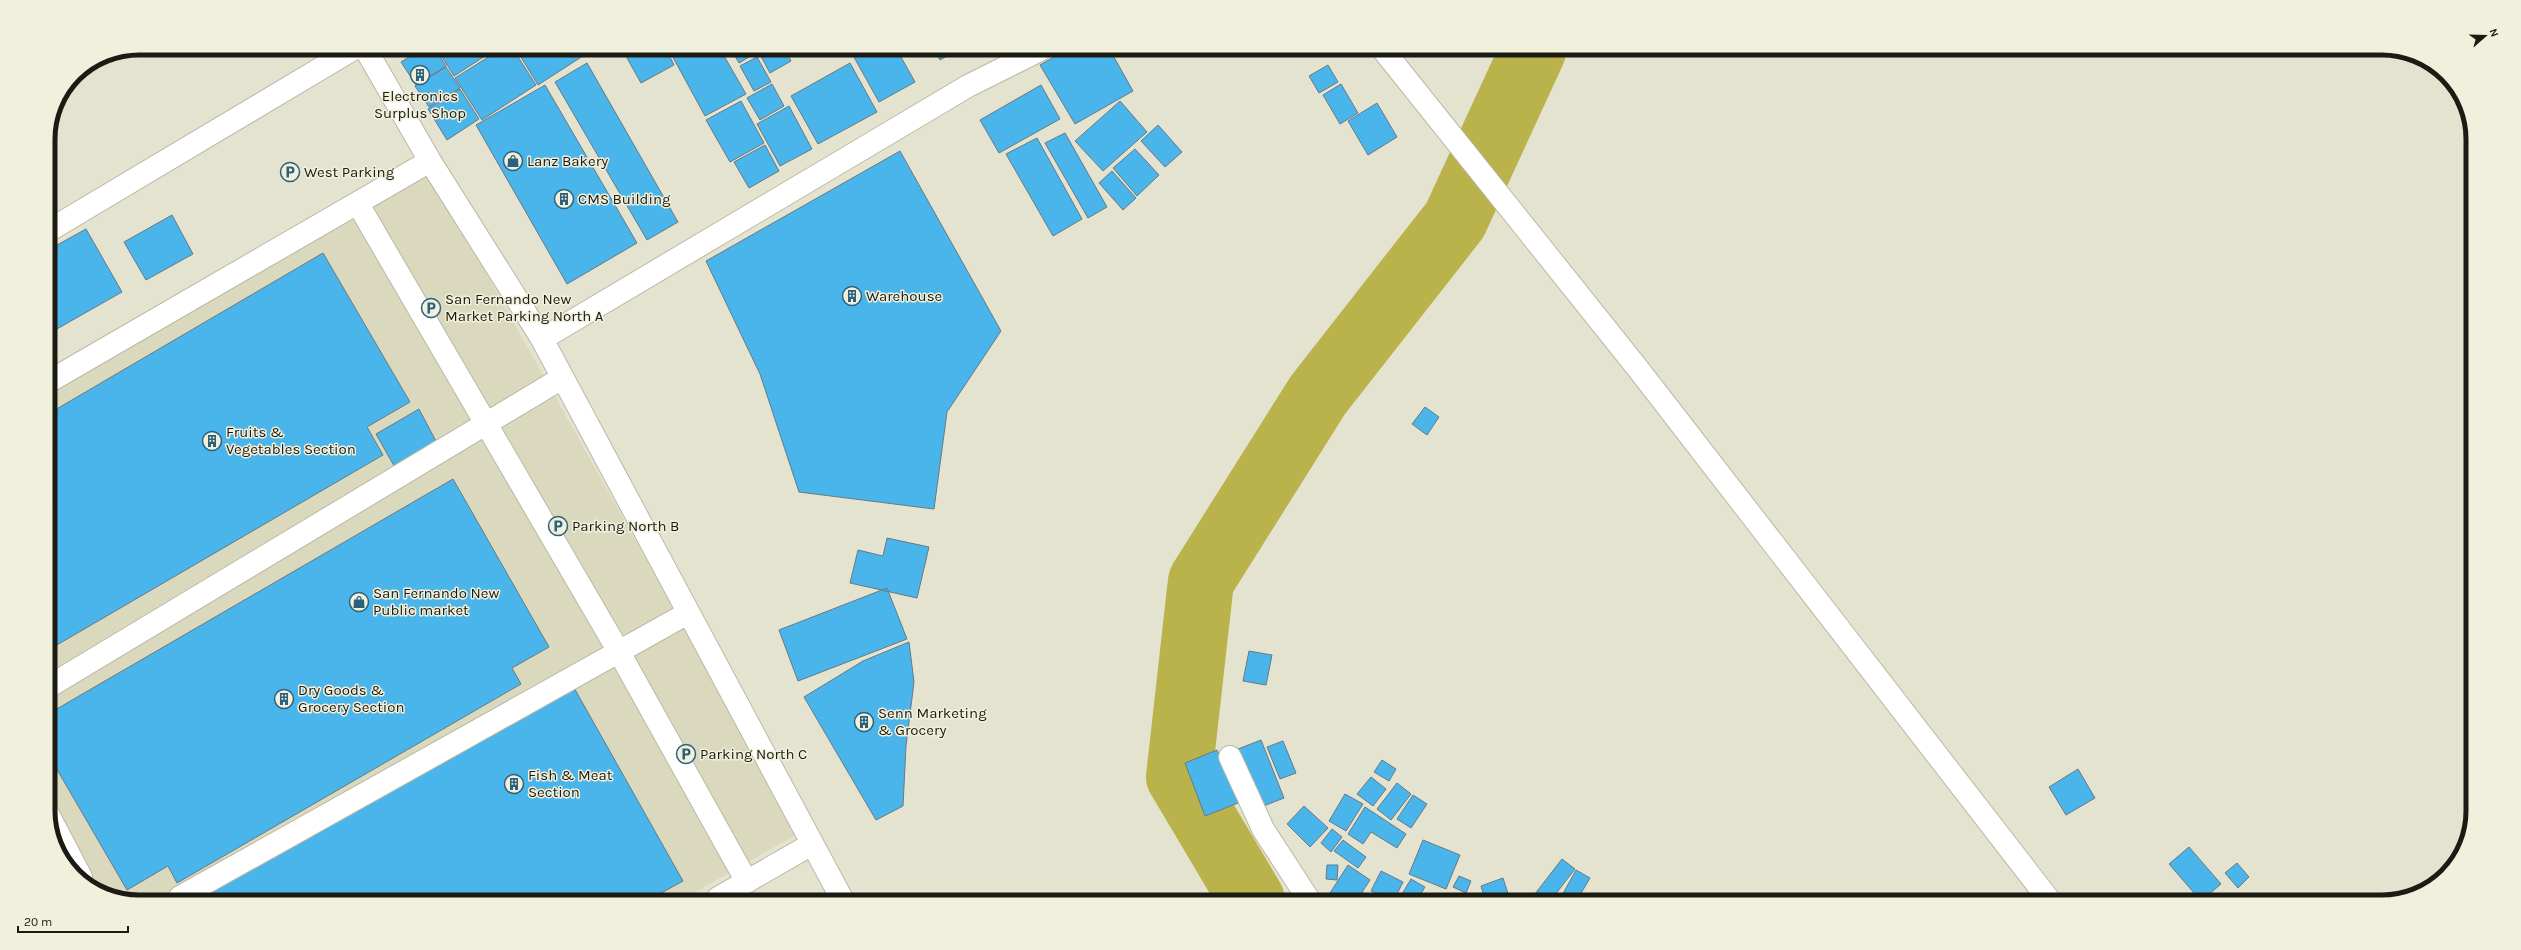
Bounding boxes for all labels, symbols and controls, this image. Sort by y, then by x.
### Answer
north arrow [2465,16,2505,56]
text: N [2486,27,2501,39]
building icon: Electronics Surplus Shop [409,64,431,86]
place label: Electronics Surplus Shop [374,87,466,122]
shop icon: Lanz Bakery [502,150,524,172]
place label: Lanz Bakery [527,152,608,170]
parking icon: West Parking [279,161,301,183]
place label: West Parking [304,163,395,181]
building icon: CMS Building [553,188,575,210]
place label: CMS Building [578,190,671,208]
building icon: Warehouse [841,285,863,307]
place label: Warehouse [866,287,942,305]
place label: San Fernando New Market Parking North A [445,290,604,325]
parking icon: San Fernando New Market Parking North A [420,297,442,319]
place label: Fruits & Vegetables Section [226,423,356,458]
building icon: Fruits & Vegetables Section [201,430,223,452]
parking icon: Parking North B [547,515,569,537]
place label: Parking North B [572,517,679,535]
place label: San Fernando New Public market [373,584,499,619]
shop icon: San Fernando New Public market [348,591,370,613]
place label: Dry Goods & Grocery Section [298,681,405,716]
building icon: Dry Goods & Grocery Section [273,688,295,710]
place label: Senn Marketing & Grocery [878,704,987,739]
building icon: Senn Marketing & Grocery [853,711,875,733]
parking icon: Parking North C [675,743,697,765]
place label: Parking North C [700,745,807,763]
place label: Fish & Meat Section [528,766,613,801]
building icon: Fish & Meat Section [503,773,525,795]
scale bar [18,908,128,934]
text: 20 m [24,915,52,929]

